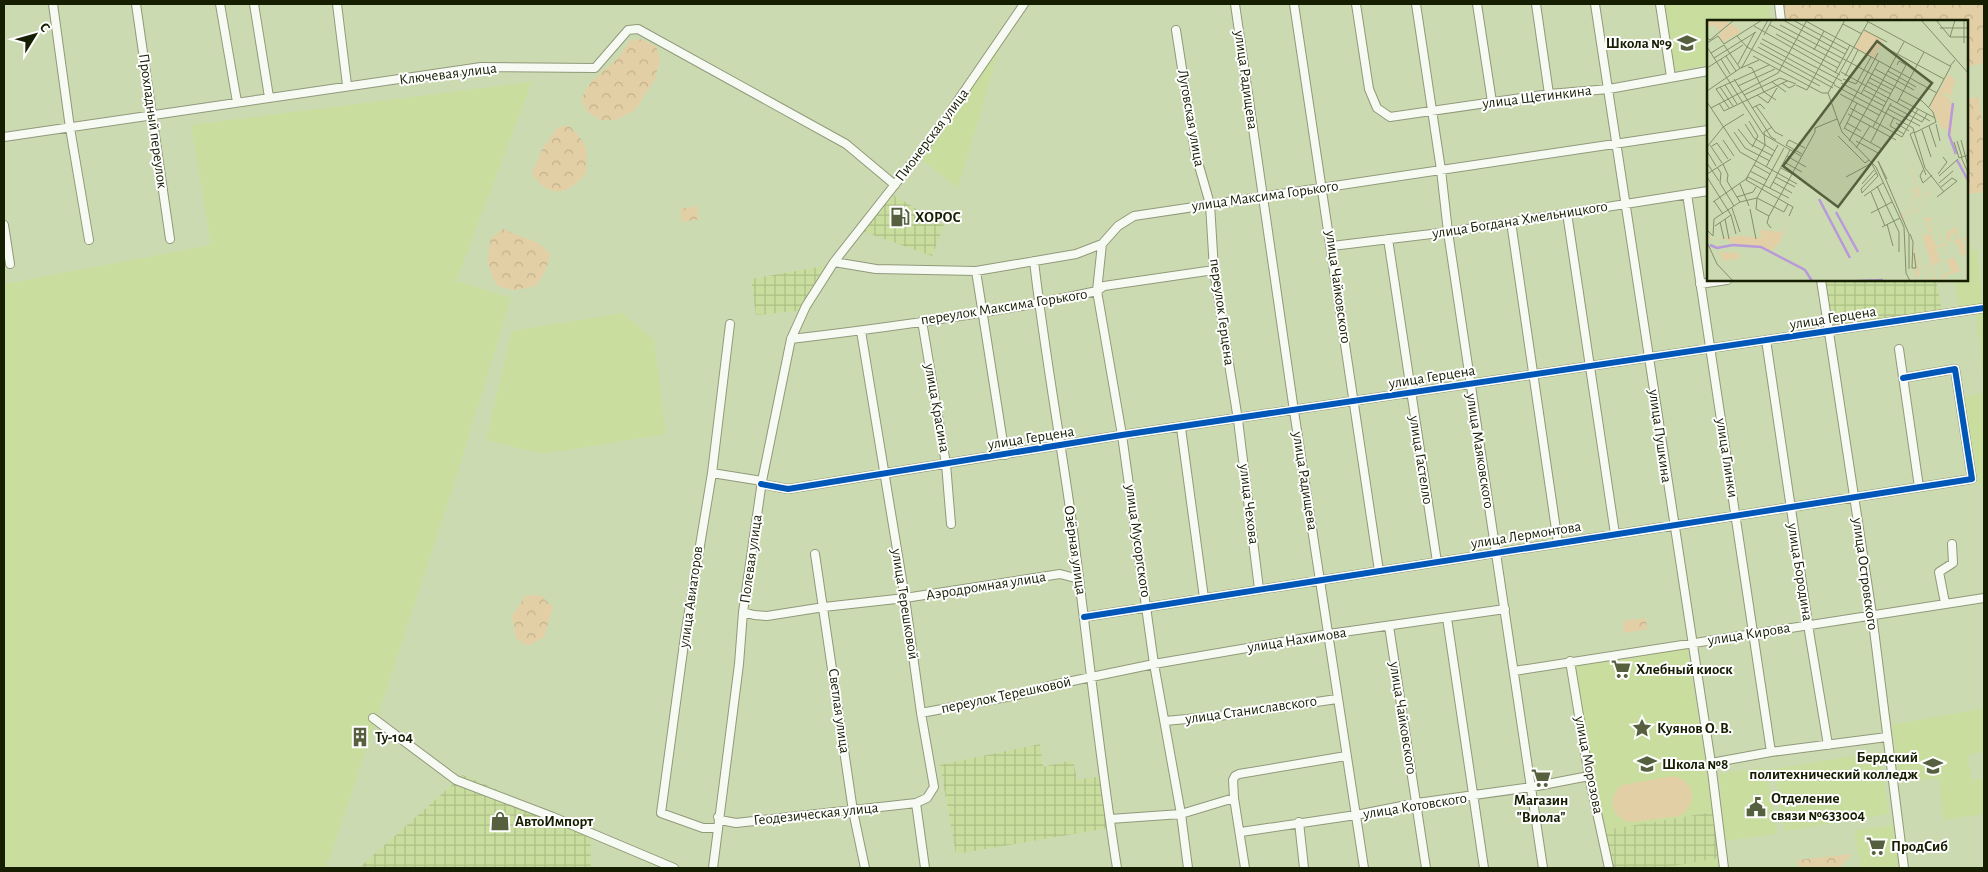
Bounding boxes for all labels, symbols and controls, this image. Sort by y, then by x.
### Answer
north arrow [10,10,60,60]
text: С [37,20,53,35]
inset map [1707,20,1968,281]
street label: улица Радищева [1231,29,1260,131]
school or university icon: Школа №9 [1676,32,1698,54]
place label: Школа №9 [1606,36,1672,51]
street label: Прохладный переулок [136,53,170,190]
street label: Ключевая улица [398,61,498,87]
street label: Луговская улица [1175,68,1207,168]
street label: улица Щетинкина [1481,83,1593,111]
street label: Пионерская улица [892,86,972,184]
street label: улица Максима Горького [1190,178,1339,214]
street label: улица Богдана Хмельницкого [1430,199,1609,241]
fuel station icon: ХОРОС [889,206,911,228]
place label: ХОРОС [915,210,961,225]
street label: улица Чайковского [1323,229,1353,344]
street label: переулок Герцена [1207,257,1237,367]
street label: переулок Максима Горького [920,286,1088,328]
street label: улица Герцена [1788,304,1877,332]
street label: улица Красина [922,361,952,454]
street label: улица Герцена [1387,363,1476,391]
street label: улица Пушкина [1646,387,1674,484]
street label: улица Маяковского [1463,391,1497,510]
street label: улица Гастелло [1406,414,1435,505]
street label: улица Глинки [1713,416,1741,499]
street label: улица Герцена [986,424,1075,452]
street label: улица Радищева [1290,430,1320,532]
street label: улица Чехова [1237,462,1261,545]
street label: улица Мусоргского [1123,483,1153,598]
street label: Озёрная улица [1061,504,1089,596]
street label: Полевая улица [737,514,765,604]
street label: улица Островского [1850,516,1880,631]
street label: улица Лермонтова [1469,519,1582,551]
street label: улица Бородина [1785,521,1815,622]
street label: улица Авиаторов [676,545,706,650]
street label: улица Терешковой [889,547,921,660]
street label: Аэродромная улица [925,569,1047,603]
street label: улица Кирова [1706,620,1791,648]
street label: улица Нахимова [1245,625,1348,655]
supermarket icon: Хлебный киоск [1610,658,1632,680]
street label: улица Чайковского [1387,660,1419,775]
place label: Хлебный киоск [1636,662,1733,677]
street label: Светлая улица [826,667,852,755]
street label: переулок Терешковой [940,674,1072,716]
street label: улица Станиславского [1183,693,1318,727]
street label: улица Морозова [1572,714,1606,815]
place icon: Куянов О. В. [1631,717,1653,739]
place label: Куянов О. В. [1657,721,1732,736]
building icon: Ту-104 [349,726,371,748]
place label: Ту-104 [375,730,414,745]
place label: Бердский политехнический колледж [1749,750,1918,782]
school or university icon: Школа №8 [1636,753,1658,775]
school or university icon: Бердский политехнический колледж [1922,755,1944,777]
place label: Школа №8 [1662,757,1728,772]
supermarket icon: Магазин "Виола" [1530,767,1552,789]
street label: улица Котовского [1361,790,1468,822]
place label: Отделение связи №633004 [1771,791,1866,823]
place label: Магазин "Виола" [1514,793,1568,825]
public building icon: Отделение связи №633004 [1745,796,1767,818]
street label: Геодезическая улица [753,800,879,828]
shop icon: АвтоИмпорт [489,810,511,832]
place label: АвтоИмпорт [515,814,593,829]
supermarket icon: ПродСиб [1865,835,1887,857]
place label: ПродСиб [1891,839,1948,854]

